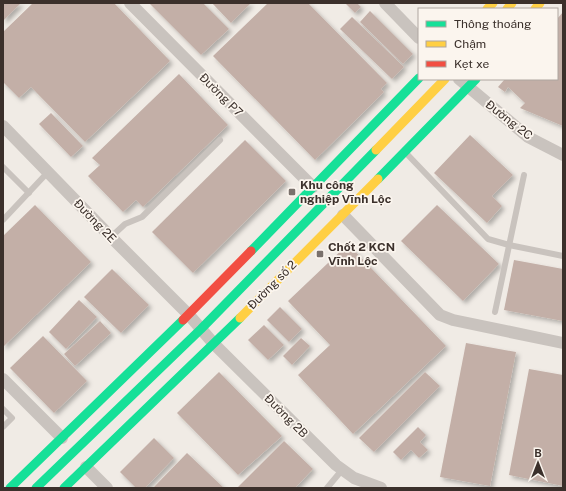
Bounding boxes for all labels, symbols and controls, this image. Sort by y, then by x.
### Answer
legend [418,8,558,80]
text: Thông thoáng [454,17,531,31]
text: Chậm [454,37,486,51]
text: Kẹt xe [454,57,489,71]
street label: Đường P7 [196,70,246,120]
street label: Đường 2C [483,97,535,143]
place label: Khu công nghiệp Vĩnh Lộc [300,178,392,206]
marker: Khu công nghiệp Vĩnh Lộc [287,187,297,197]
street label: Đường 2E [71,196,119,246]
place label: Chốt 2 KCN Vĩnh Lộc [328,240,395,268]
marker: Chốt 2 KCN Vĩnh Lộc [315,249,325,259]
street label: Đường số 2 [245,258,299,312]
street label: Đường 2B [261,391,311,441]
north arrow [518,443,558,483]
text: B [534,447,542,459]

